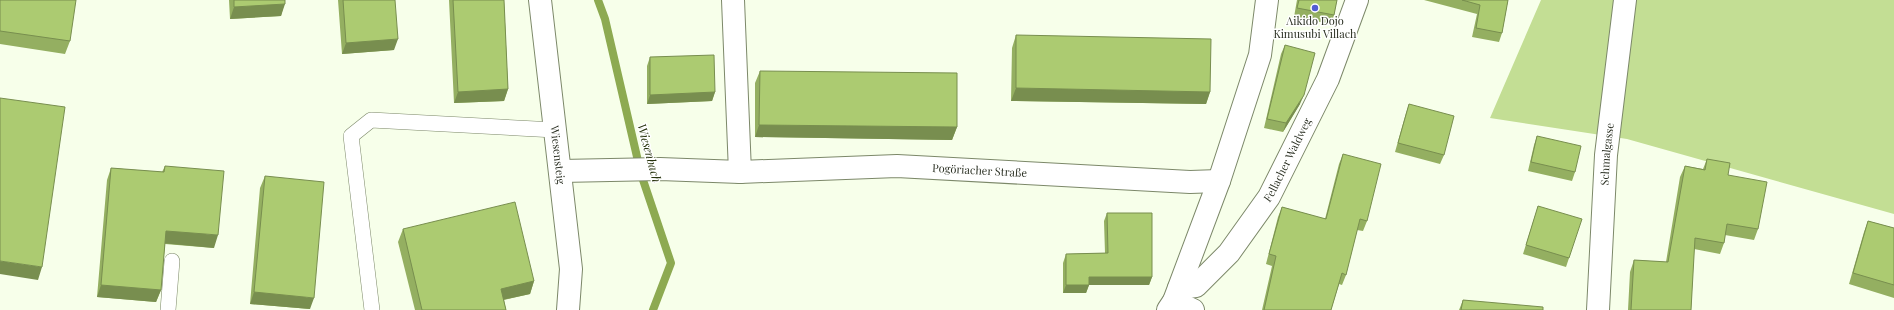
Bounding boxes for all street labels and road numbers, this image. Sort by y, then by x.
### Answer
street label: Fellacher Waldweg [1260,115,1314,205]
street label: Schmalgasse [1596,122,1617,186]
street label: Wiesensteig [547,124,569,185]
street label: Pogöriacher Straße [932,160,1028,180]

